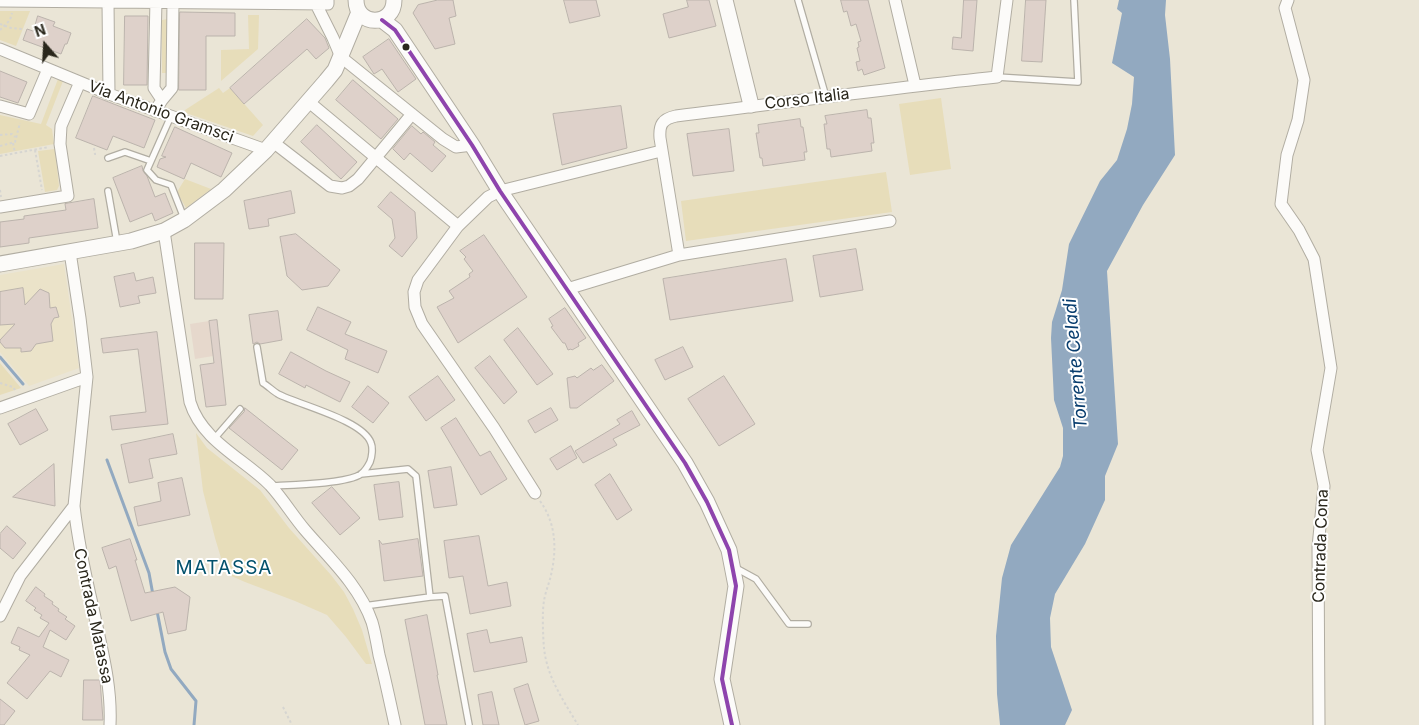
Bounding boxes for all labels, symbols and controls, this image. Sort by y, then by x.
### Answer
north arrow [20,20,70,70]
text: N [32,21,48,40]
unlabelled marker [401,42,411,52]
street label: Via Antonio Gramsci [86,77,236,147]
street label: Corso Italia [763,84,851,114]
water label: Torrente Celadi [1060,298,1092,430]
street label: Contrada Cona [1309,489,1333,603]
street label: Contrada Matassa [69,547,117,685]
district label: MATASSA [175,557,273,579]

